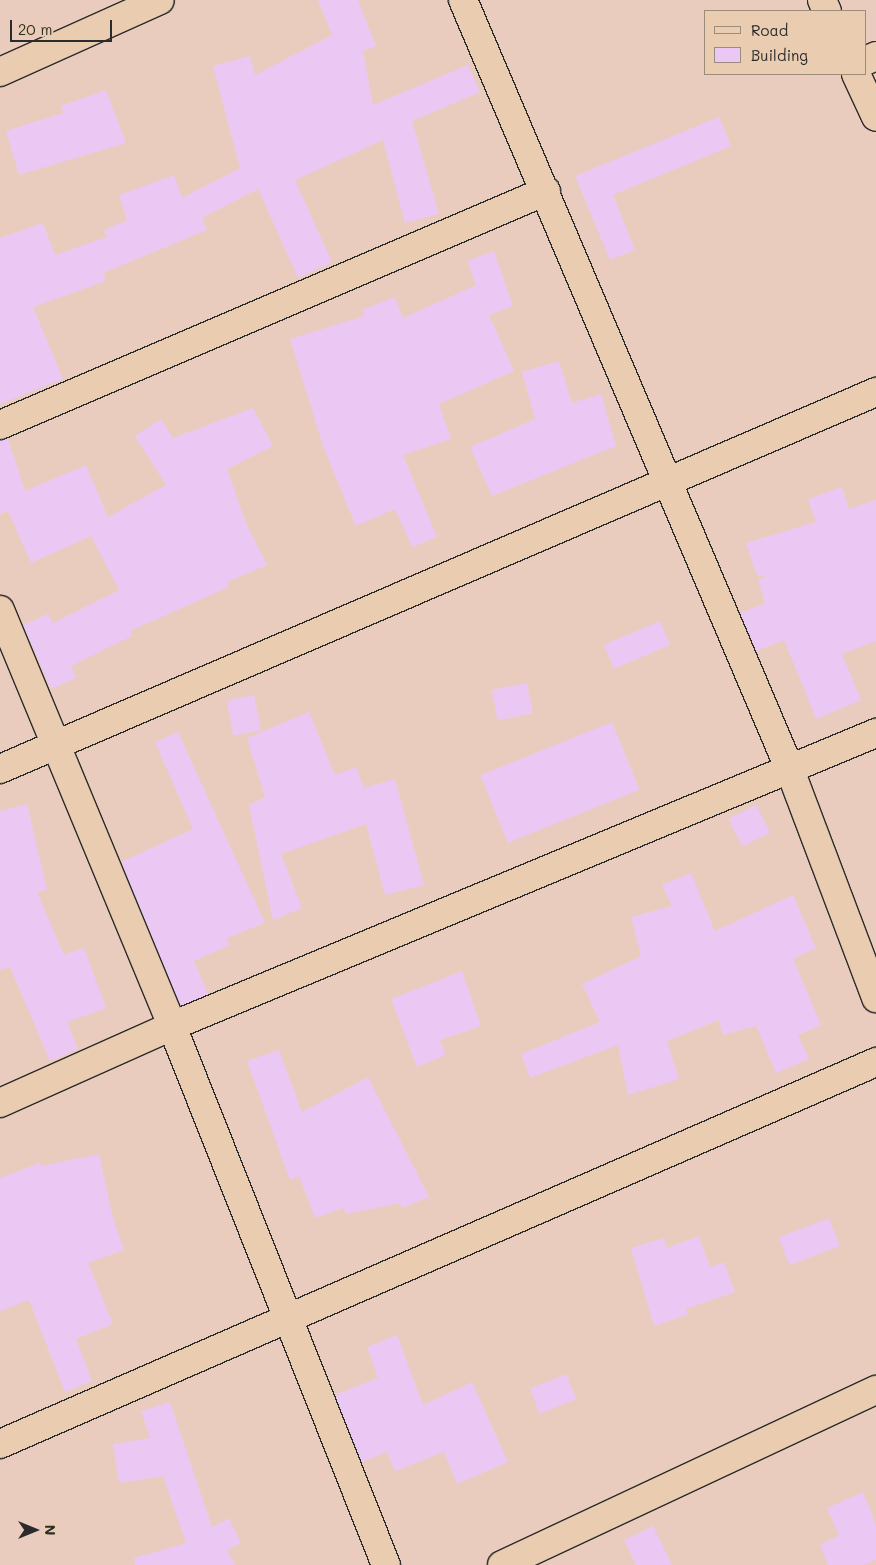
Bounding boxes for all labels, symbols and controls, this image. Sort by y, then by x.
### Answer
scale bar [12,10,115,42]
legend [704,10,866,75]
text: 20 m [18,19,52,39]
text: Road [751,20,788,40]
text: Building [751,45,808,65]
north arrow [10,1505,60,1555]
text: N [41,1525,60,1535]

